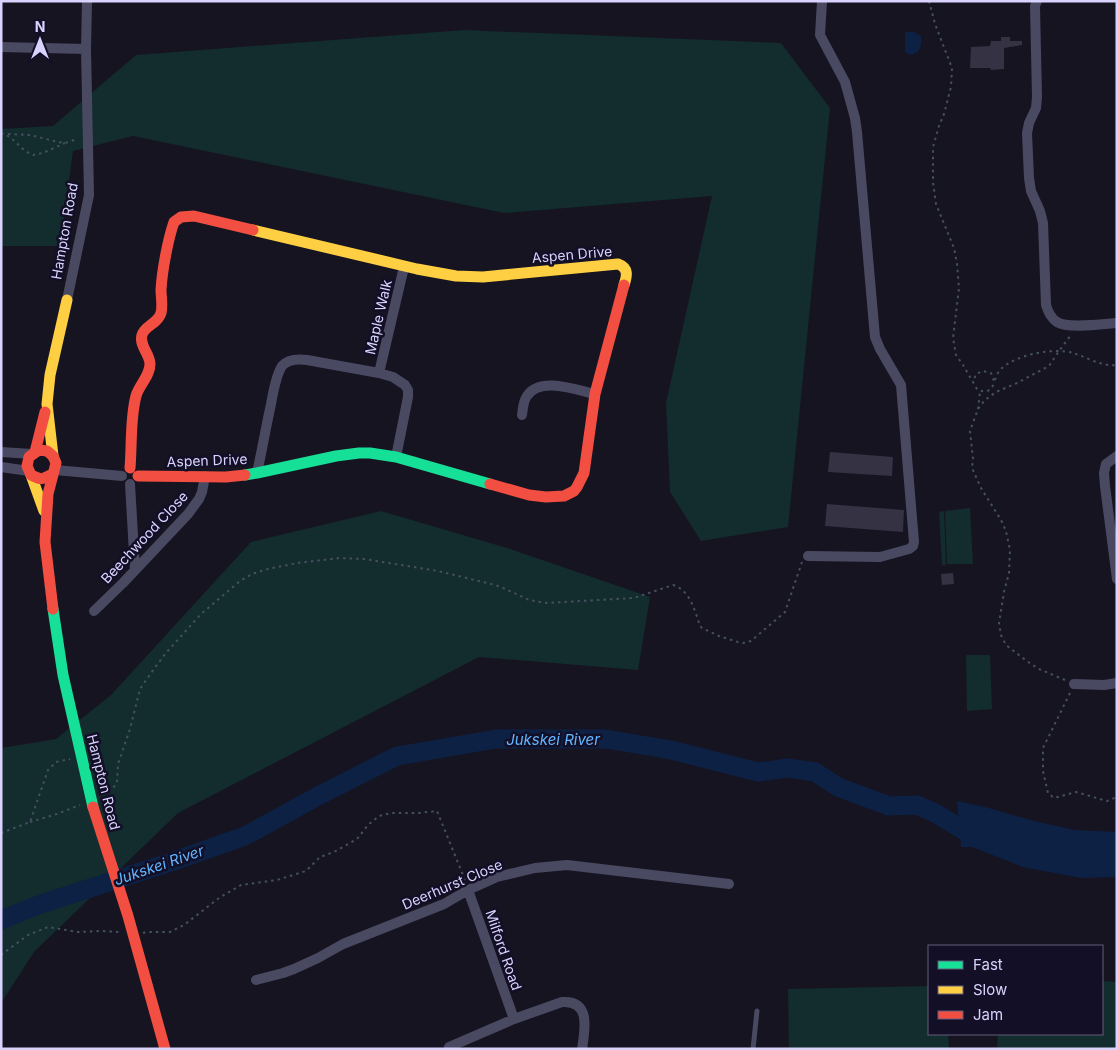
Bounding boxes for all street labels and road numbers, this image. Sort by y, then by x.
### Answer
street label: Hampton Road [47,181,81,281]
street label: Aspen Drive [531,242,613,266]
street label: Maple Walk [361,277,395,356]
street label: Aspen Drive [166,450,248,470]
street label: Beechwood Close [97,487,191,587]
street label: Hampton Road [84,732,124,832]
street label: Deerhurst Close [399,855,505,913]
street label: Milford Road [482,908,526,992]

